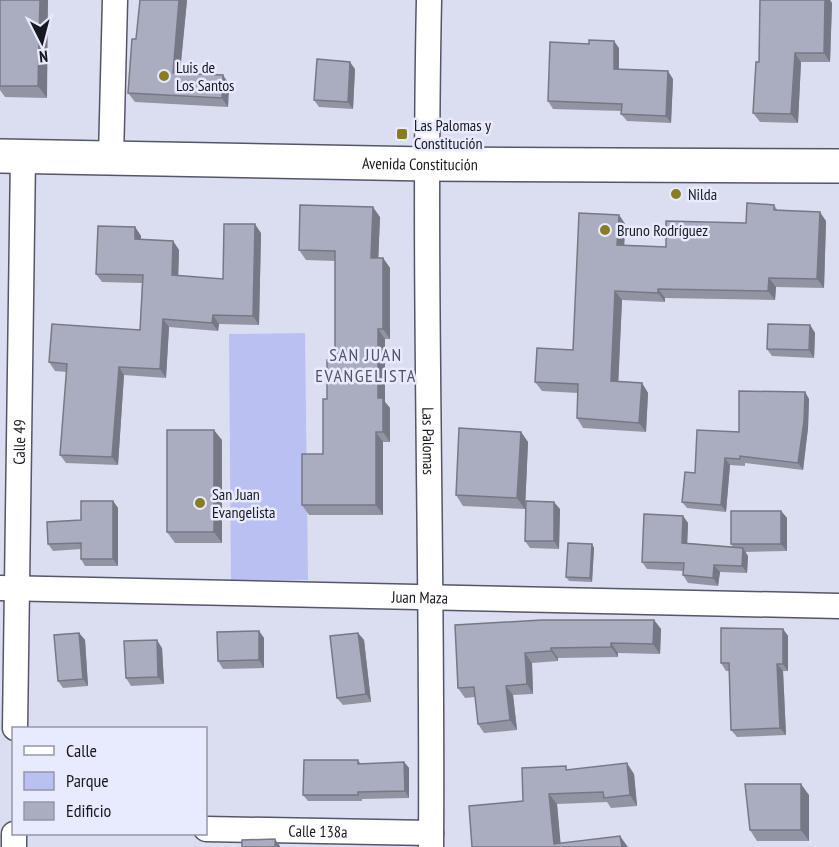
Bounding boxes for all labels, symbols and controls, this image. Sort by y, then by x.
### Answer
north arrow [12,12,72,72]
text: N [38,47,49,67]
place label: Luis de Los Santos [176,57,235,95]
marker: Luis de Los Santos [157,69,171,83]
place label: Las Palomas y Constitución [414,115,491,153]
marker: Las Palomas y Constitución [395,127,409,141]
street label: Avenida Constitución [362,153,478,174]
place label: Nilda [688,184,717,204]
marker: Nilda [669,187,683,201]
place label: Bruno Rodríguez [617,220,708,240]
marker: Bruno Rodríguez [598,223,612,237]
district label: SAN JUAN EVANGELISTA [315,343,417,387]
street label: Las Palomas [418,407,439,475]
street label: Calle 49 [9,419,29,465]
place label: San Juan Evangelista [212,484,275,522]
marker: San Juan Evangelista [193,496,207,510]
street label: Juan Maza [390,586,448,608]
legend [12,727,207,835]
text: Calle [66,739,97,762]
text: Parque [66,769,109,792]
text: Edificio [66,799,112,822]
street label: Calle 138a [288,820,348,842]

